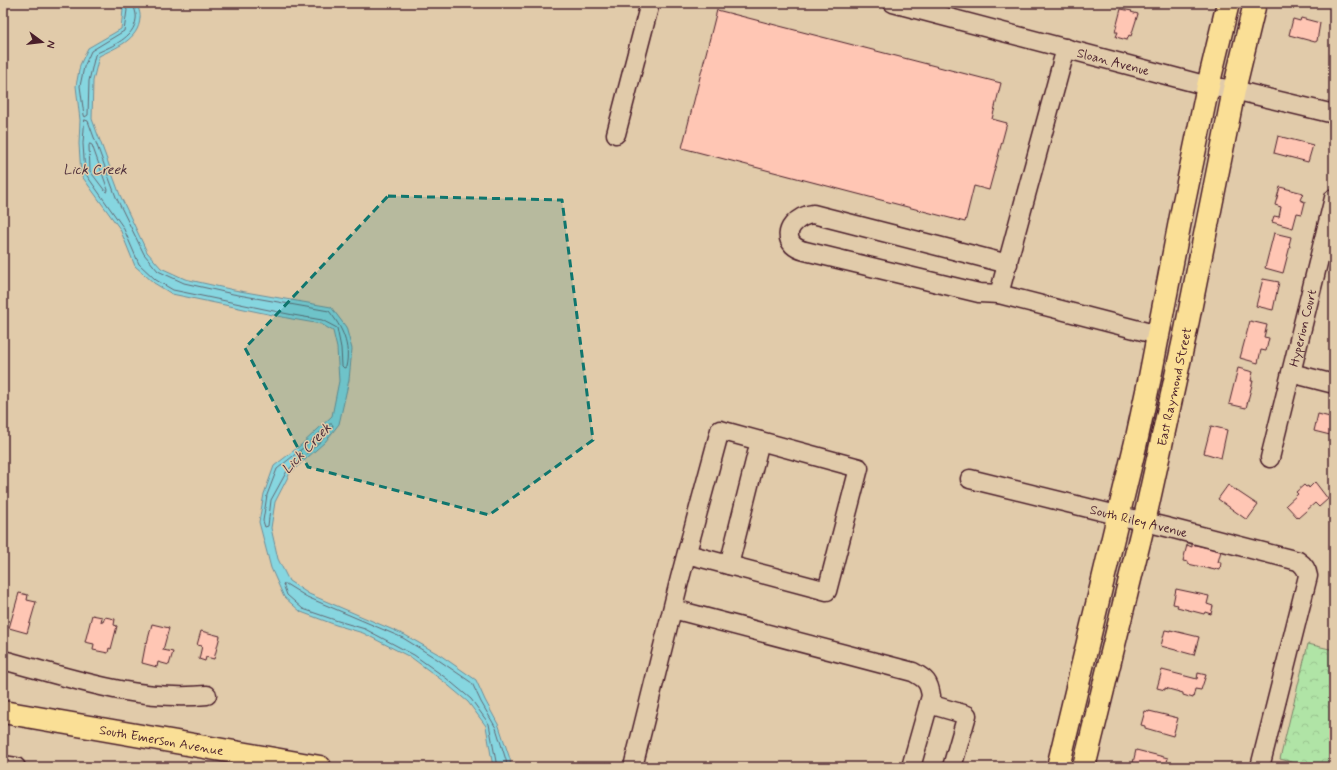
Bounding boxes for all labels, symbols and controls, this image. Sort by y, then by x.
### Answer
north arrow [22,22,62,62]
text: N [43,39,58,50]
street label: Sloan Avenue [1075,45,1151,80]
water label: Lick Creek [63,161,127,179]
street label: Hyperion Court [1286,288,1321,369]
street label: East Raymond Street [1154,326,1196,448]
water label: Lick Creek [278,419,335,478]
street label: South Riley Avenue [1088,502,1189,542]
street label: South Emerson Avenue [98,722,225,760]

